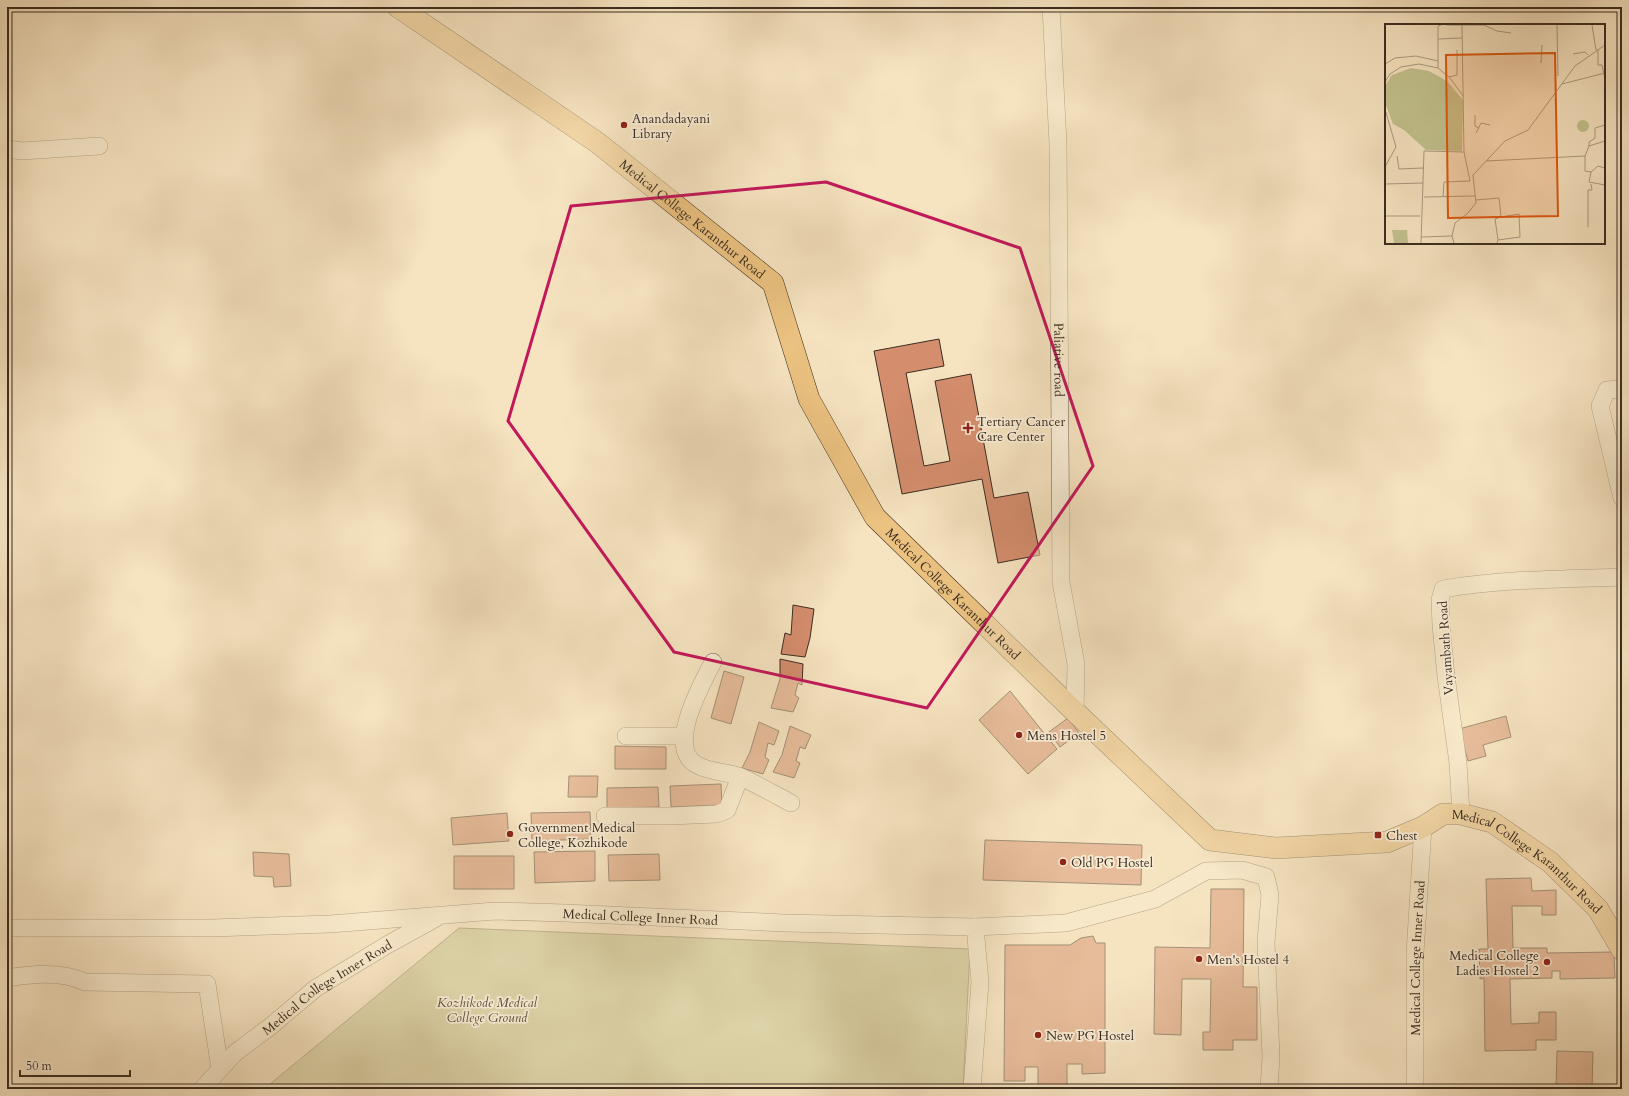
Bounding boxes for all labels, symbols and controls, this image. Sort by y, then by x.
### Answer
inset map [1385,24,1605,244]
place label: Anandadayani Library [632,110,711,143]
marker: Anandadayani Library [619,120,629,130]
street label: Medical College Karanthur Road [615,156,769,283]
street label: Paliative road [1049,323,1068,397]
place label: Tertiary Cancer Care Center [977,413,1065,446]
marker: Tertiary Cancer Care Center [962,422,974,434]
street label: Medical College Karanthur Road [881,524,1024,664]
street label: Vayambath Road [1434,600,1458,696]
place label: Mens Hostel 5 [1027,727,1106,745]
marker: Mens Hostel 5 [1014,730,1024,740]
street label: Medical College Karanthur Road [1452,806,1606,918]
place label: Government Medical College, Kozhikode [518,819,636,852]
place label: Chest [1386,827,1417,845]
marker: Government Medical College, Kozhikode [505,829,515,839]
marker: Chest [1373,830,1383,840]
place label: Old PG Hostel [1071,854,1154,872]
marker: Old PG Hostel [1058,857,1068,867]
street label: Medical College Inner Road [1407,880,1430,1036]
street label: Medical College Inner Road [562,905,718,930]
street label: Medical College Inner Road [259,936,395,1040]
place label: Medical College Ladies Hostel 2 [1449,947,1539,980]
place label: Men's Hostel 4 [1207,951,1289,969]
marker: Men's Hostel 4 [1194,954,1204,964]
marker: Medical College Ladies Hostel 2 [1542,957,1552,967]
park label: Kozhikode Medical College Ground [437,994,538,1027]
place label: New PG Hostel [1046,1027,1135,1045]
marker: New PG Hostel [1033,1030,1043,1040]
scale bar [20,1052,130,1078]
text: 50 m [26,1058,53,1074]

